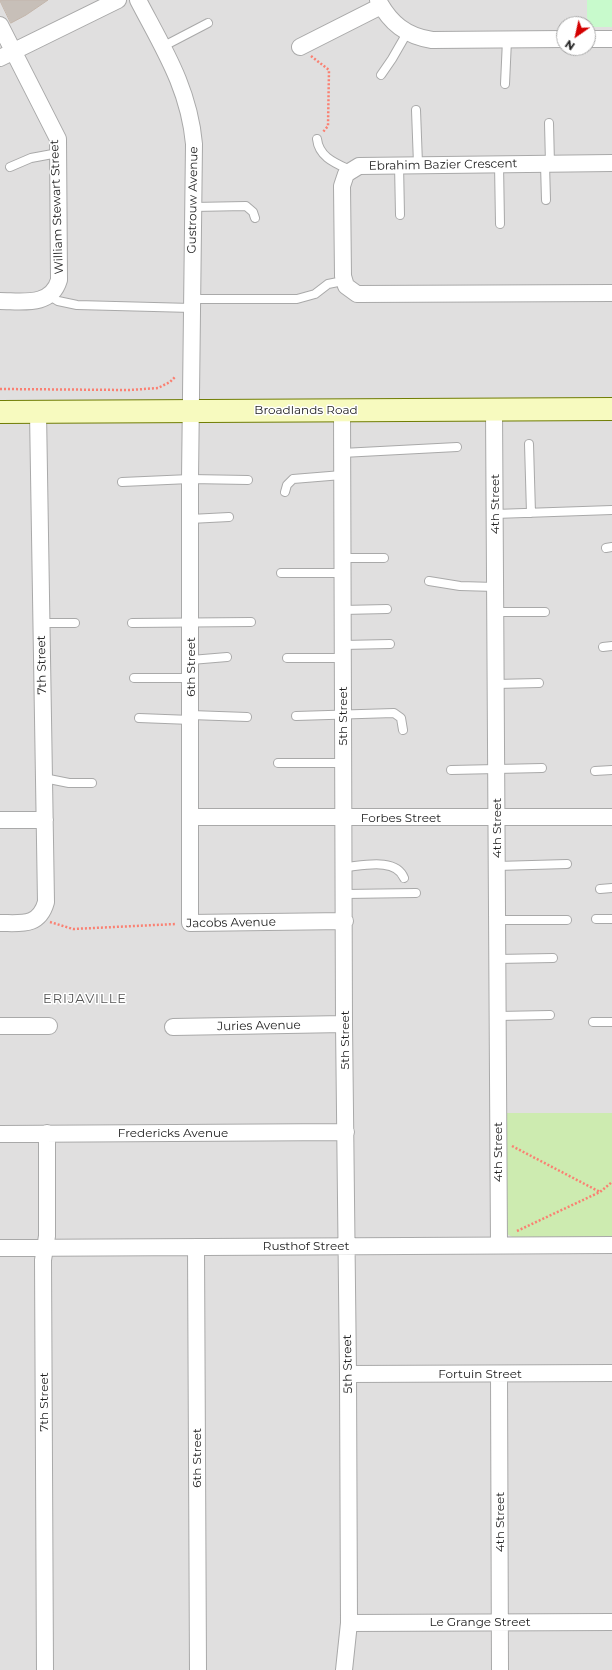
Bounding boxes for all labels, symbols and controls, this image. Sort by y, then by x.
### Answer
north arrow [556,16,596,56]
text: N [562,37,577,53]
street label: William Stewart Street [47,139,67,275]
street label: Gustrouw Avenue [185,146,201,254]
street label: Ebrahim Bazier Crescent [369,157,517,173]
street label: Broadlands Road [254,403,358,417]
street label: 4th Street [488,474,502,534]
street label: 7th Street [34,635,50,695]
street label: 6th Street [184,637,198,697]
street label: 5th Street [336,686,350,746]
street label: 4th Street [490,798,504,858]
street label: Forbes Street [361,811,441,825]
street label: Jacobs Avenue [186,915,276,931]
district label: ERIJAVILLE [43,991,127,1007]
street label: 5th Street [338,1010,352,1070]
street label: Juries Avenue [217,1018,301,1034]
street label: 4th Street [491,1122,505,1182]
street label: Fredericks Avenue [118,1126,228,1140]
street label: Rusthof Street [263,1239,349,1253]
street label: 5th Street [340,1334,356,1394]
street label: Fortuin Street [438,1367,522,1381]
street label: 7th Street [37,1372,51,1432]
street label: 6th Street [190,1428,204,1488]
street label: 4th Street [493,1492,507,1552]
street label: Le Grange Street [429,1615,531,1629]

